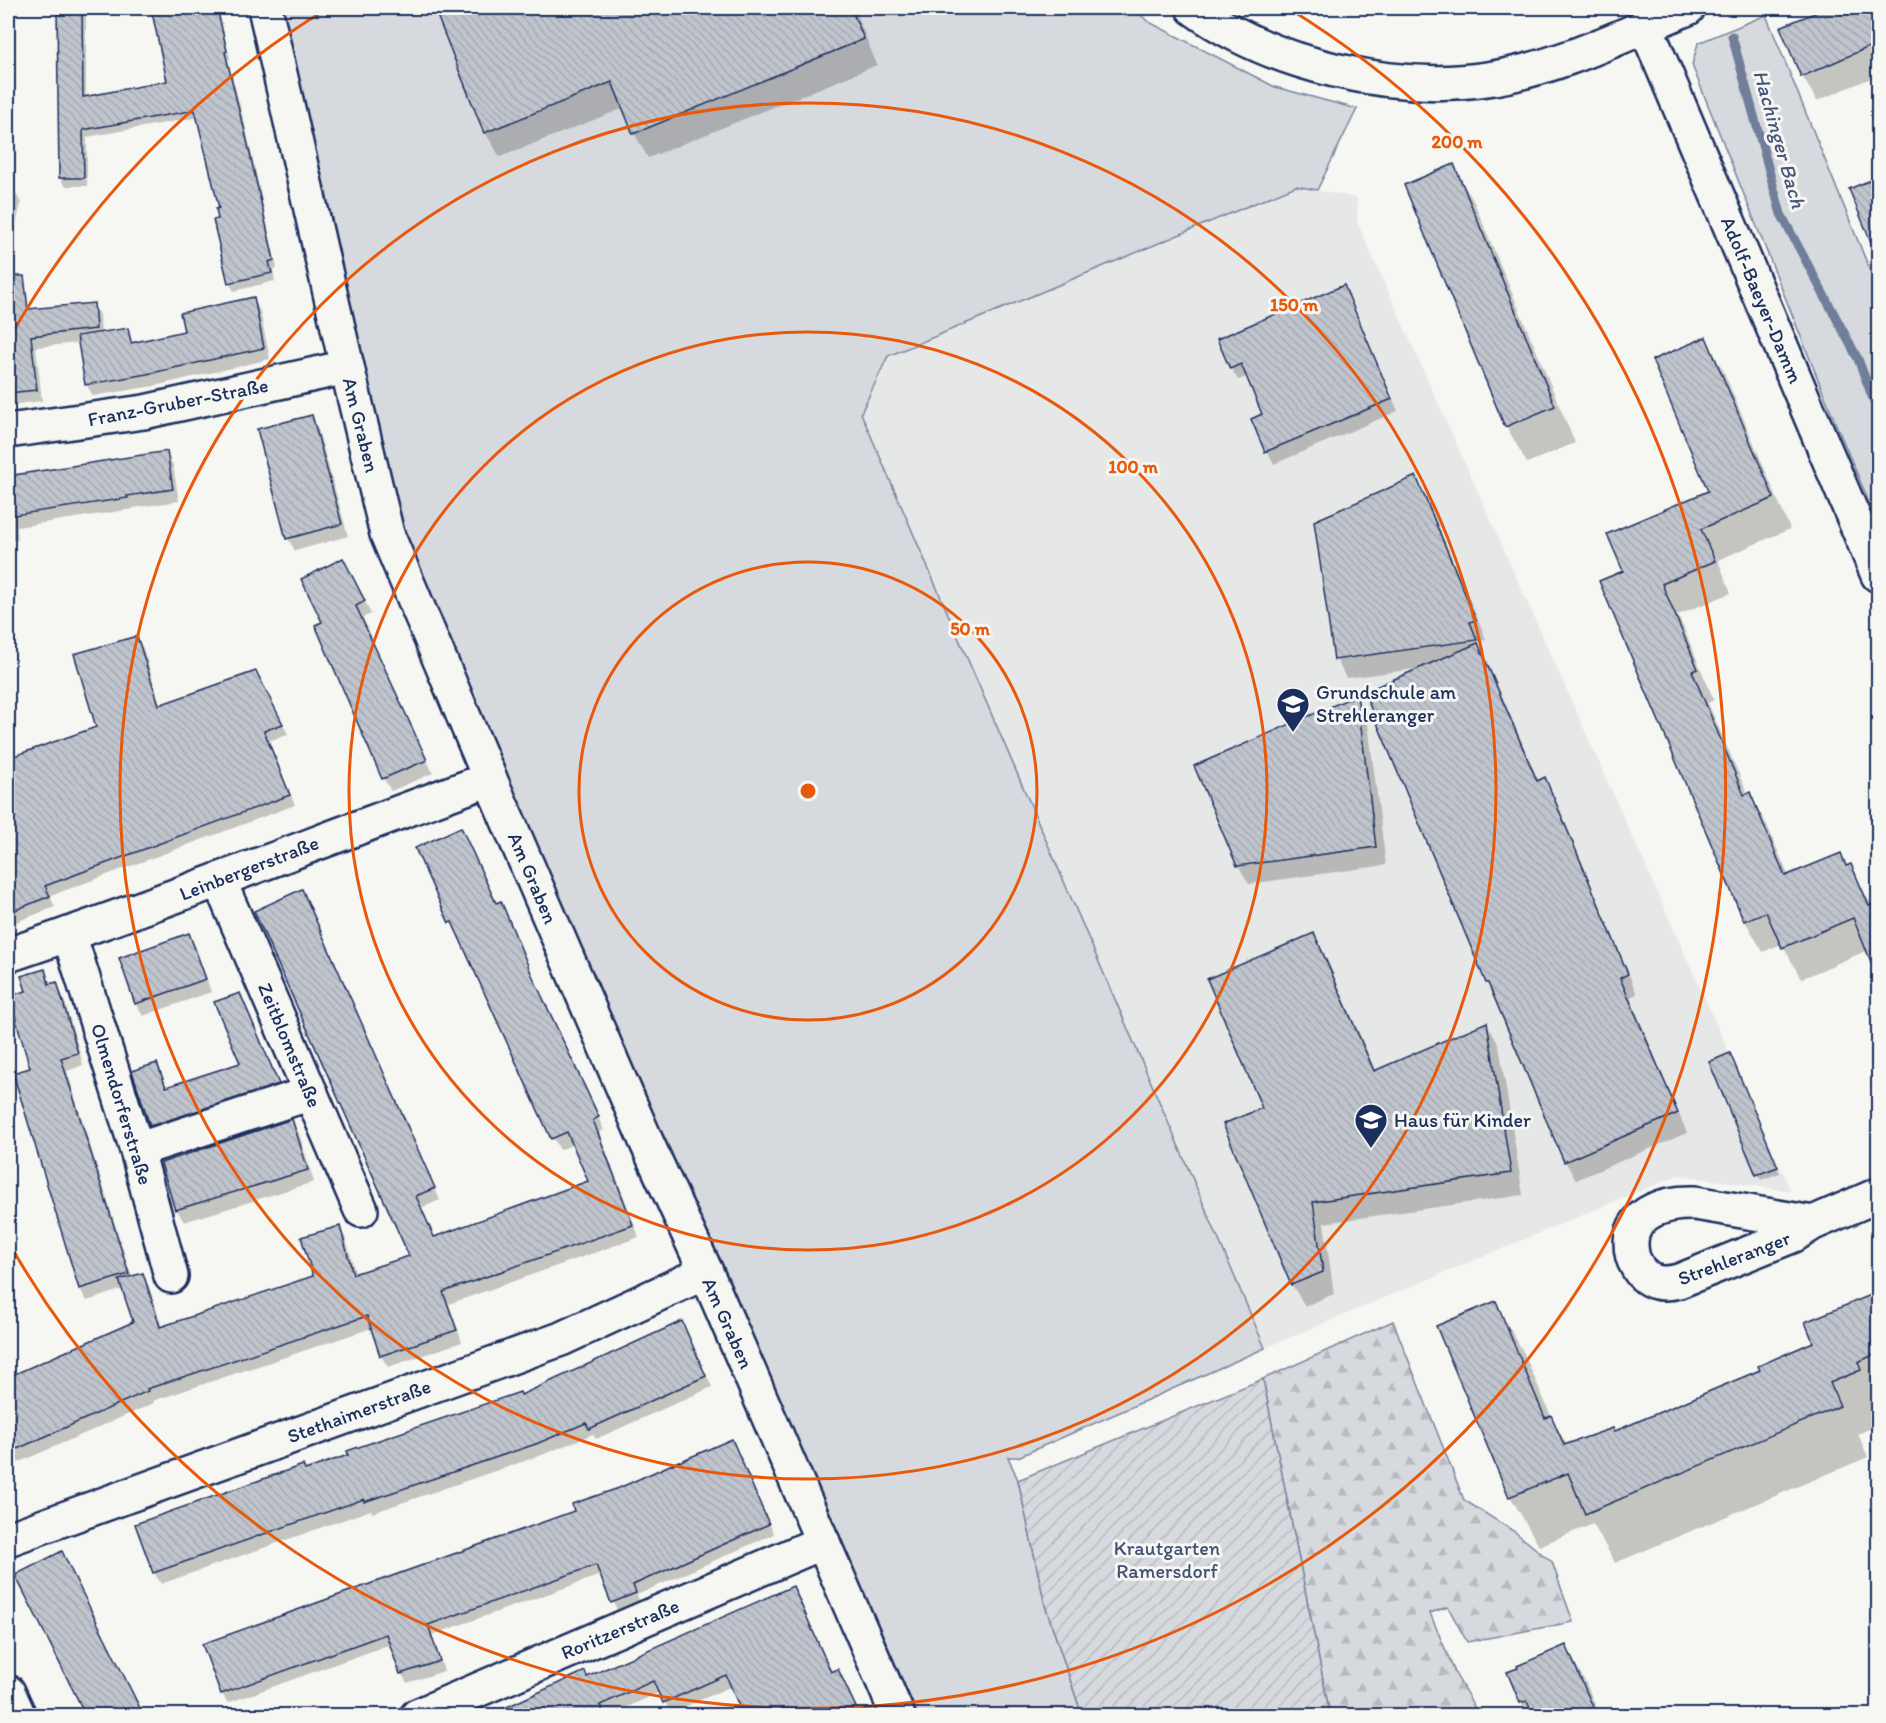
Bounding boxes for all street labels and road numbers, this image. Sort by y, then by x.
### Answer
street label: Adolf-Baeyer-Damm [1716,213,1808,387]
street label: Franz-Gruber-Straße [86,373,270,431]
street label: Am Graben [338,375,384,475]
street label: Am Graben [503,829,563,927]
street label: Leinbergerstraße [176,830,322,906]
street label: Zeitblomstraße [253,979,327,1111]
street label: Olmendorferstraße [86,1020,158,1188]
street label: Strehleranger [1675,1225,1794,1290]
street label: Am Graben [697,1274,759,1372]
street label: Stethaimerstraße [284,1374,434,1448]
street label: Roritzerstraße [557,1593,683,1665]

